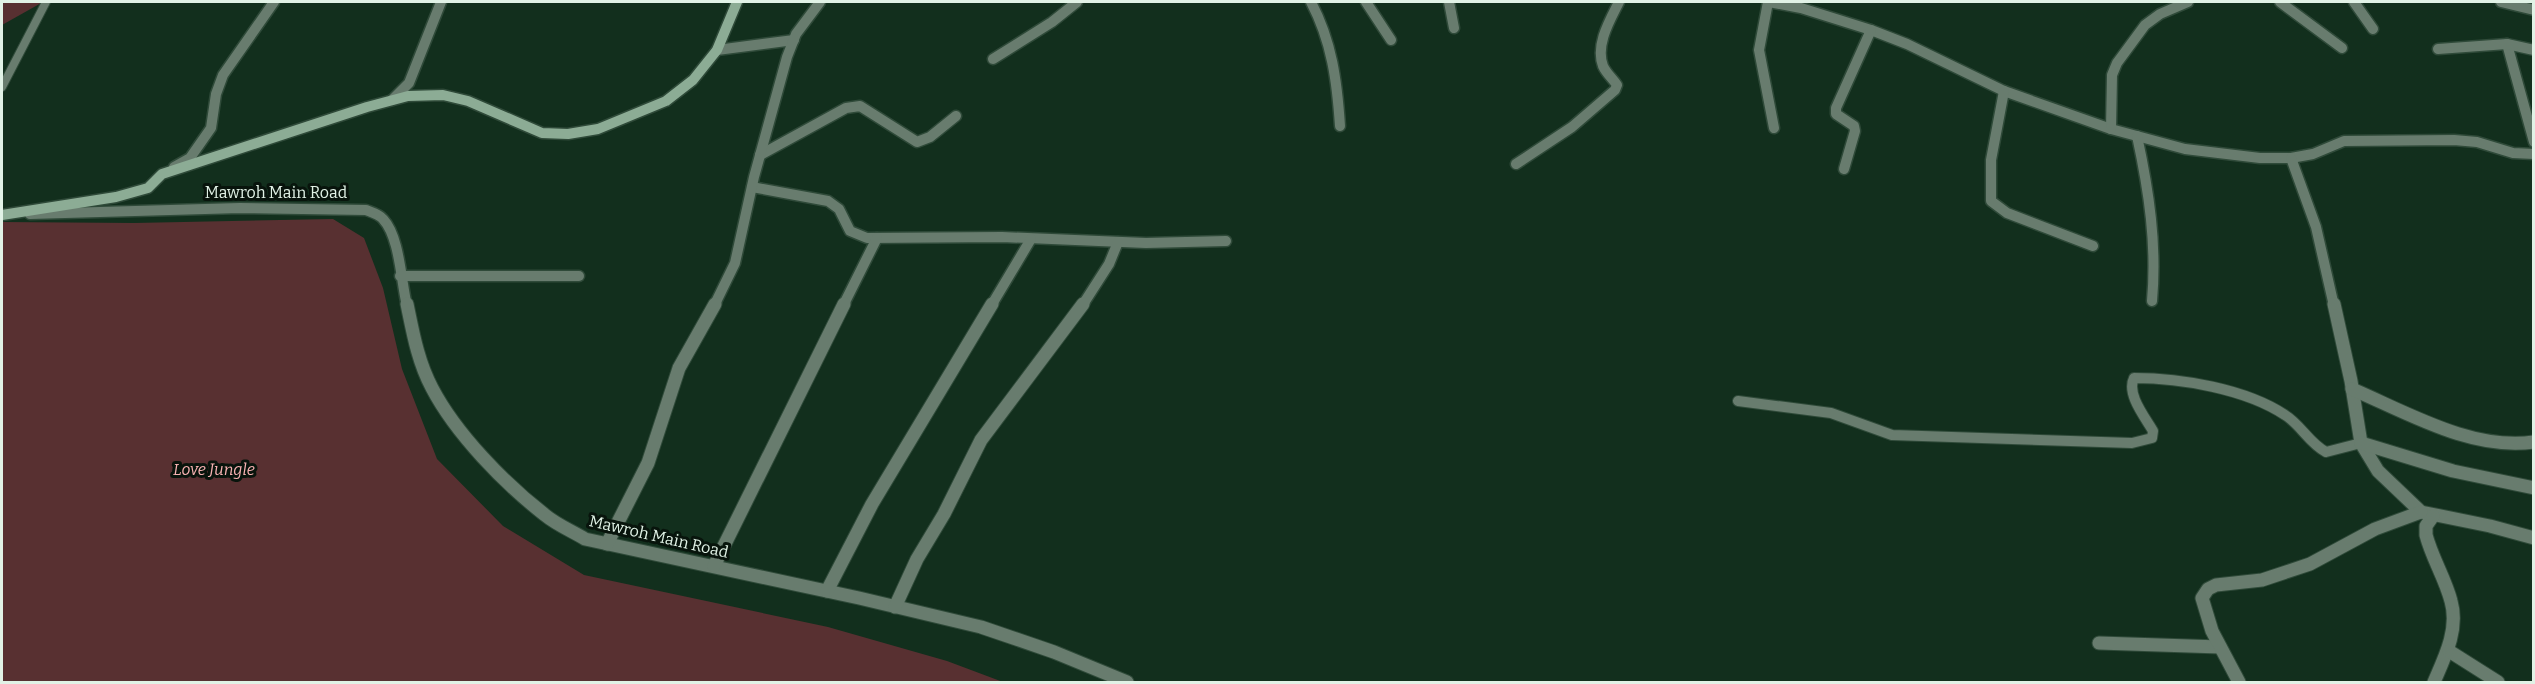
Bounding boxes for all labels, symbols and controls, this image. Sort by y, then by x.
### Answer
street label: Mawroh Main Road [205,183,348,202]
park label: Love Jungle [173,460,255,479]
street label: Mawroh Main Road [587,511,731,562]

